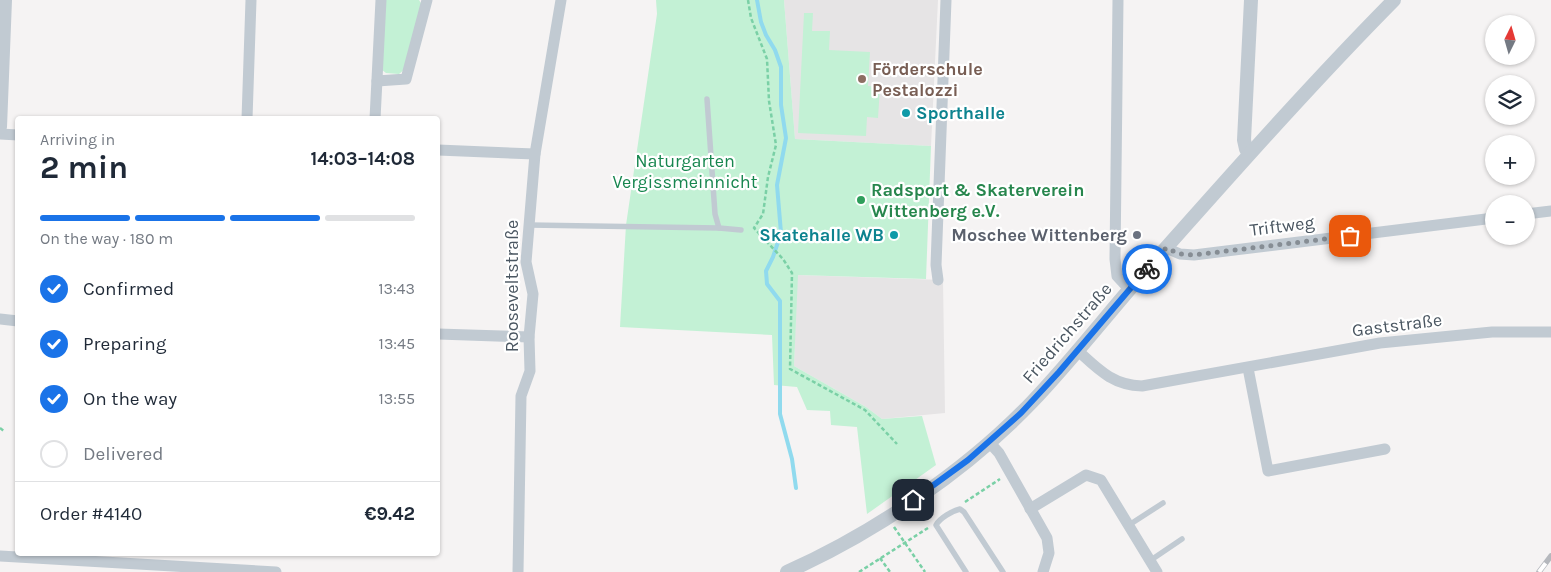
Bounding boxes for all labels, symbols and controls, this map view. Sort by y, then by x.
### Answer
north arrow [1485,15,1535,65]
map controls [1485,15,1535,245]
place label: Förderschule Pestalozzi [872,58,983,101]
marker: Förderschule Pestalozzi [856,73,868,85]
button: layers [1485,75,1535,125]
place label: Sporthalle [916,102,1005,124]
marker: Sporthalle [900,107,912,119]
text: Arriving in [40,130,115,149]
button: + [1485,135,1535,185]
text: 14:03–14:08 [310,148,415,170]
text: 2 min [40,149,128,186]
park label: Naturgarten Vergissmeinnicht [613,150,758,193]
place label: Radsport & Skaterverein Wittenberg e.V. [871,179,1084,222]
marker: Radsport & Skaterverein Wittenberg e.V. [855,194,867,206]
button: − [1485,195,1535,245]
street label: Triftweg [1248,211,1316,241]
pin [1329,215,1371,257]
street label: Rooseveltstraße [501,220,523,352]
icon: bag [1336,222,1364,250]
place label: Skatehalle WB [759,224,884,246]
place label: Moschee Wittenberg [951,224,1128,246]
text: On the way · 180 m [40,229,173,248]
marker: Skatehalle WB [888,229,900,241]
marker: Moschee Wittenberg [1131,229,1143,241]
courier [1122,244,1172,294]
icon: bike [1133,255,1161,283]
icon: check [40,275,68,303]
text: Confirmed [83,278,174,300]
street label: Friedrichstraße [1017,278,1117,388]
text: 13:43 [378,279,415,298]
street label: Gaststraße [1351,309,1443,341]
icon: check [40,330,68,358]
text: Preparing [83,333,166,355]
text: 13:45 [379,334,415,353]
icon: check [40,385,68,413]
text: On the way [83,388,177,410]
text: 13:55 [379,389,415,408]
text: Delivered [83,443,163,465]
pin [892,479,934,521]
icon: home [899,486,927,514]
text: Order #4140 [40,503,142,525]
text: €9.42 [364,503,415,525]

